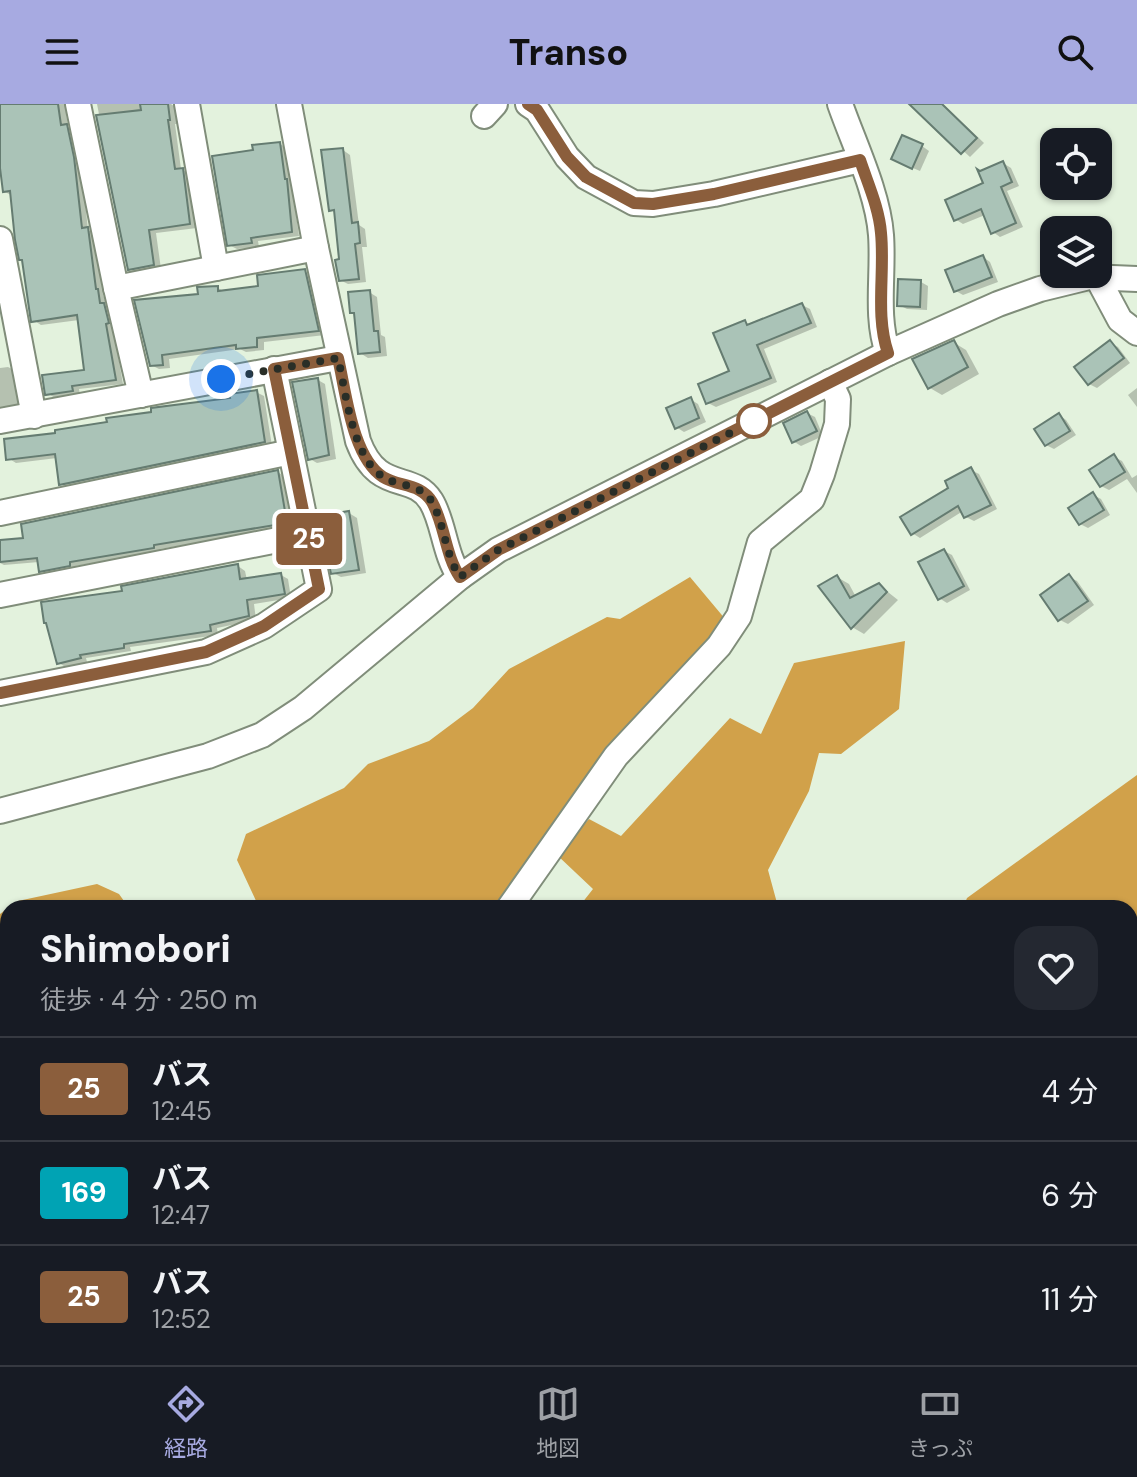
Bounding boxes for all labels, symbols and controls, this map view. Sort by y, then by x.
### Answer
text: Transo [509,29,628,76]
icon: menu [40,30,84,74]
icon: search [1053,30,1097,74]
map controls [1040,128,1112,288]
button: locate [1040,128,1112,200]
button: layers [1040,216,1112,288]
your location [201,359,241,399]
unlabelled marker [737,404,771,438]
line badge: 25 [273,513,345,565]
text: 25 [292,520,326,557]
text: Shimobori [40,924,231,974]
button: heart [1014,926,1098,1010]
text: 徒歩 · 4 分 · 250 m [40,983,257,1017]
text: バス [152,1055,212,1094]
text: 25 [67,1070,101,1107]
text: 4 分 [1042,1072,1098,1111]
text: 12:45 [152,1094,212,1128]
text: バス [152,1159,212,1198]
text: 169 [61,1174,107,1211]
text: 6 分 [1041,1176,1098,1215]
text: 12:47 [152,1198,210,1232]
text: バス [152,1263,212,1302]
text: 25 [67,1278,101,1315]
text: 11 分 [1041,1280,1098,1319]
text: 12:52 [152,1302,211,1336]
tab: 経路 [164,1382,208,1463]
tab: 地図 [536,1382,580,1463]
tab: きっぷ [908,1382,973,1463]

